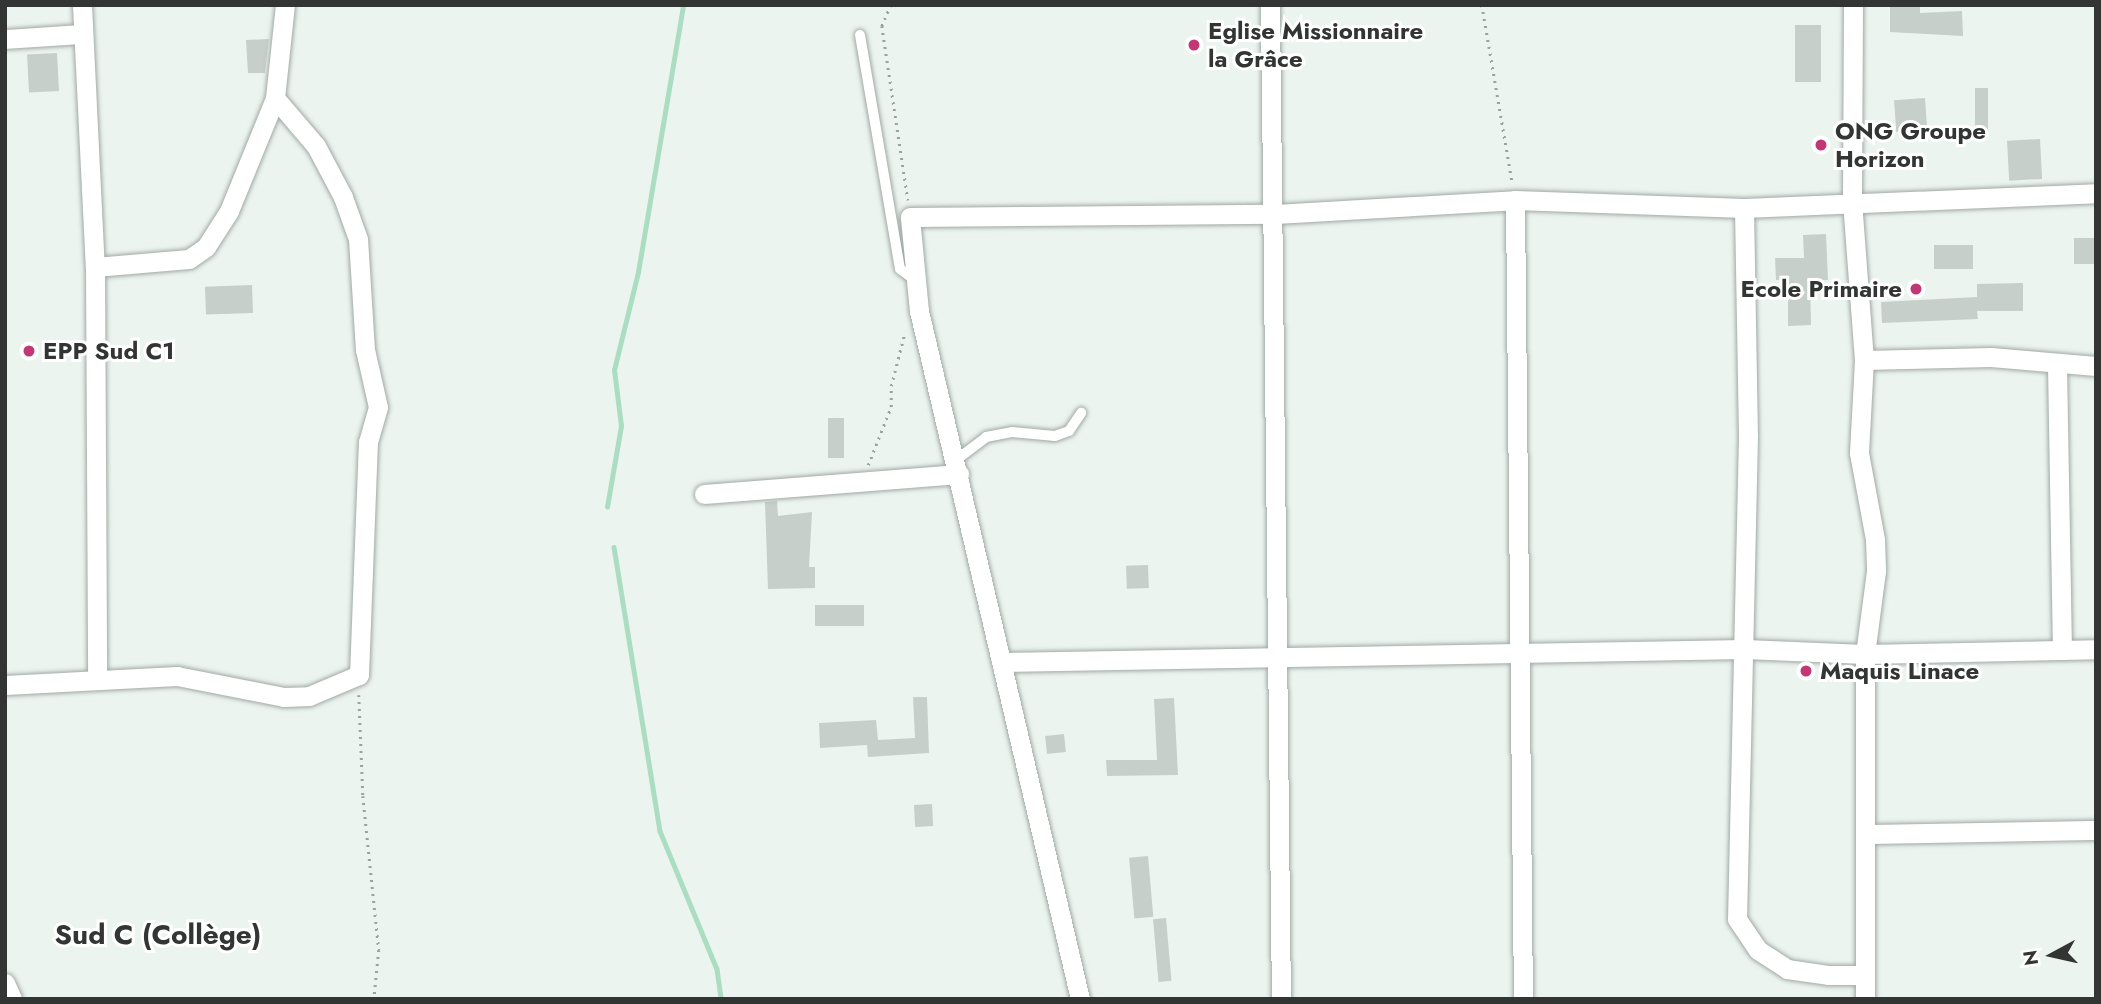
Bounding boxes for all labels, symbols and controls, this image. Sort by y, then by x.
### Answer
place label: Eglise Missionnaire la Grâce [1208,17,1423,73]
marker: Eglise Missionnaire la Grâce [1186,37,1202,53]
place label: ONG Groupe Horizon [1835,117,1986,173]
marker: ONG Groupe Horizon [1813,137,1829,153]
place label: Ecole Primaire [1741,275,1902,303]
marker: Ecole Primaire [1908,281,1924,297]
place label: EPP Sud C1 [43,337,174,365]
marker: EPP Sud C1 [21,343,37,359]
place label: Maquis Linace [1820,657,1979,685]
marker: Maquis Linace [1798,663,1814,679]
district label: Sud C (Collège) [55,918,261,952]
north arrow [2017,920,2087,990]
text: N [2016,949,2045,967]

